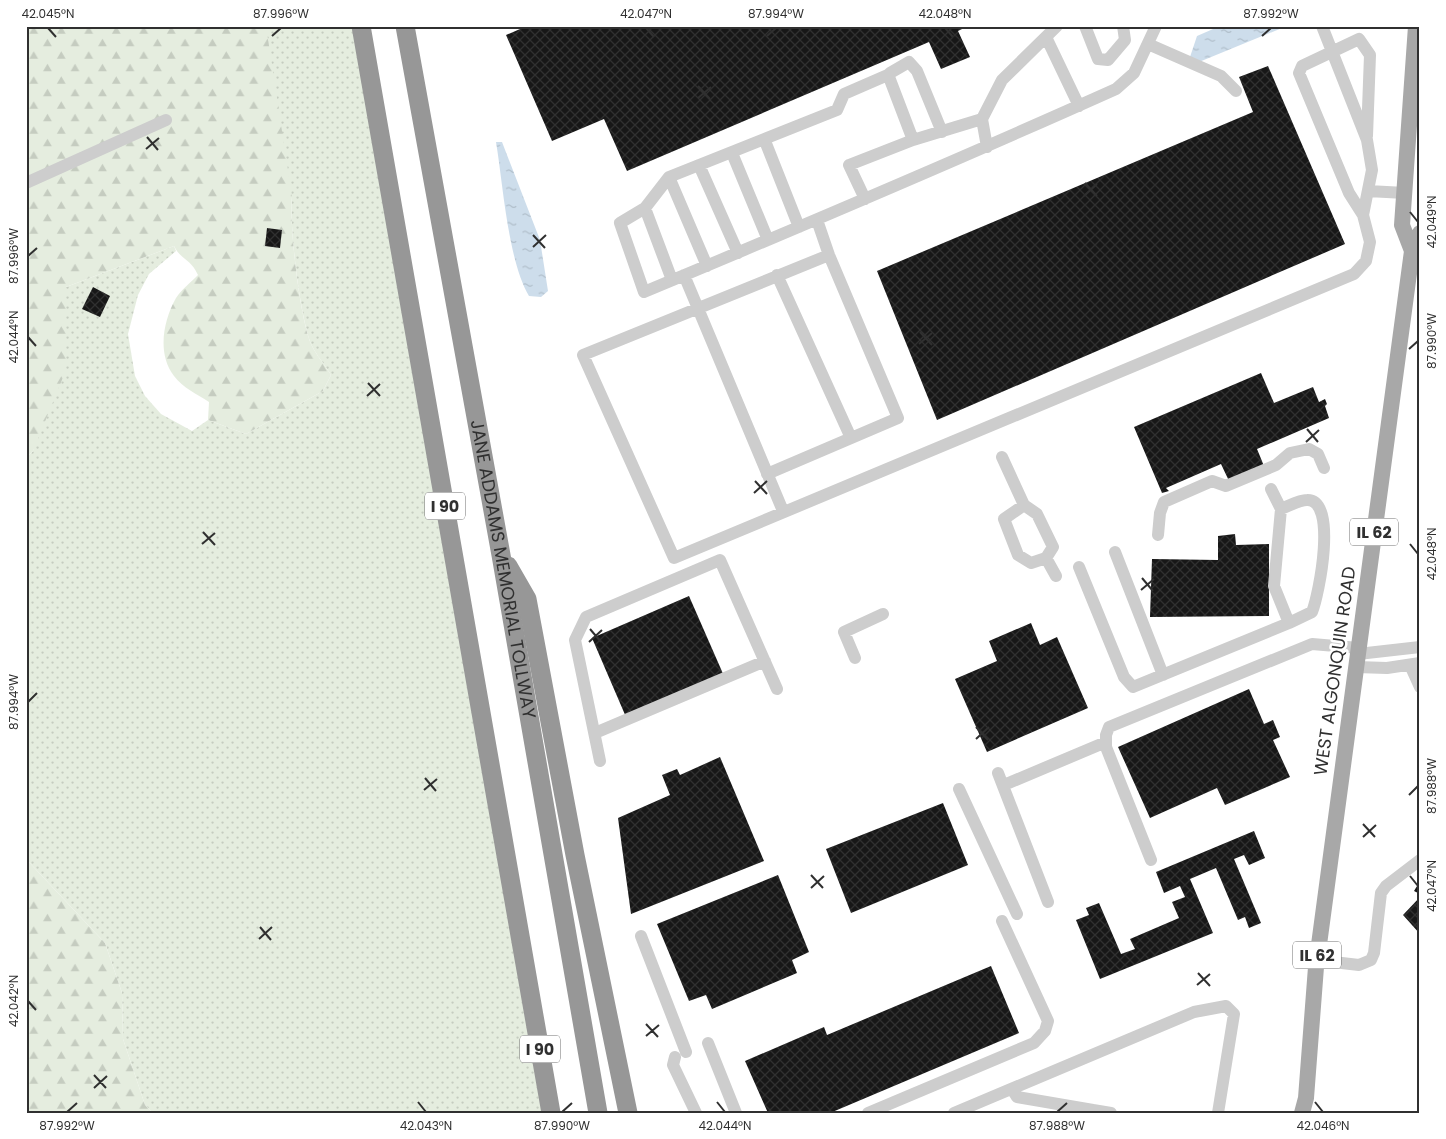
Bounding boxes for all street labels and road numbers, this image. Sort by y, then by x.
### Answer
street label: JANE ADDAMS MEMORIAL TOLLWAY [465,418,542,721]
road number: I 90 [425,492,465,520]
road number: IL 62 [1350,518,1398,546]
street label: WEST ALGONQUIN ROAD [1307,565,1362,777]
road number: IL 62 [1293,942,1341,968]
road number: I 90 [520,1036,560,1062]

